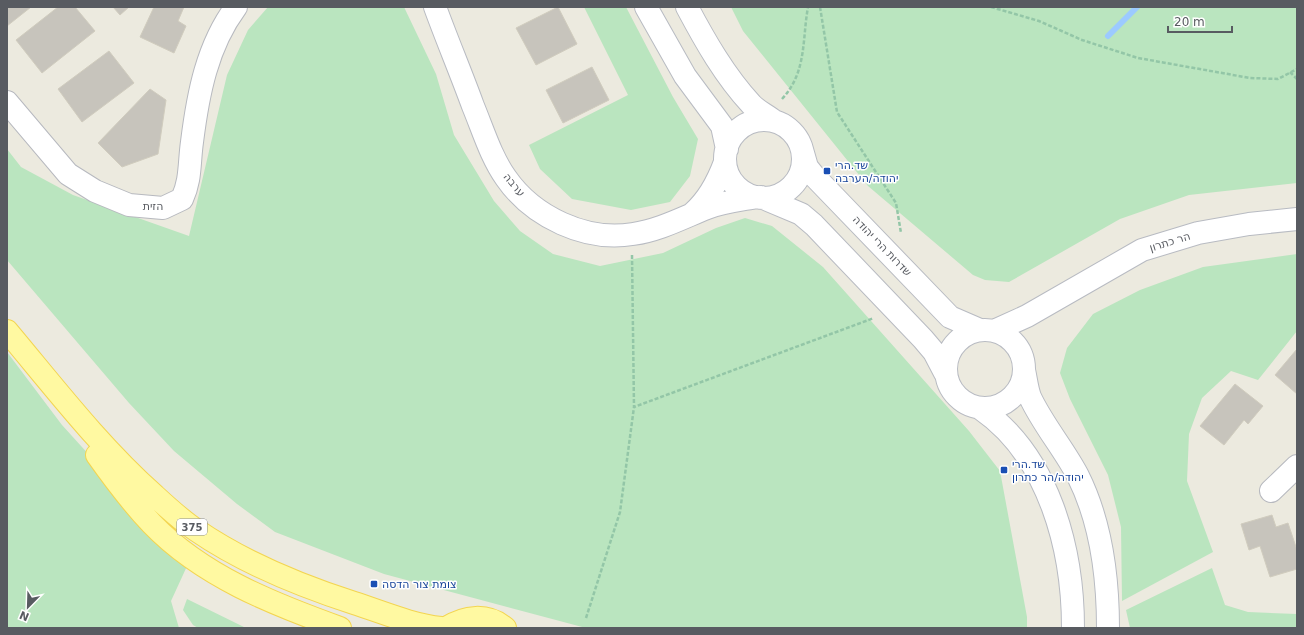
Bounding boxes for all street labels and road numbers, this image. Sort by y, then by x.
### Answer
street label: ערבה [500,171,528,199]
street label: הזית [143,200,163,213]
street label: שדרות הרי יהודה [850,213,914,279]
street label: הר כתרון [1148,230,1192,254]
road number: 375 [177,519,207,535]

